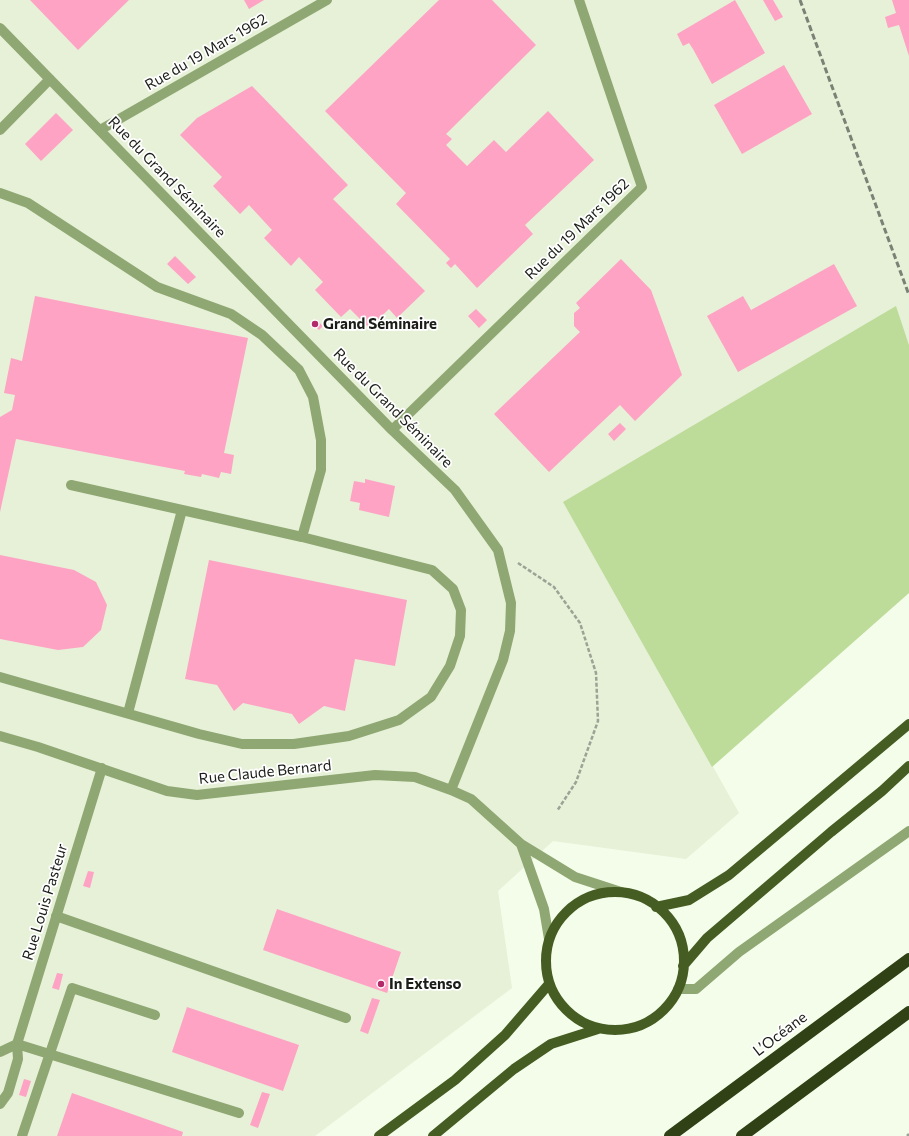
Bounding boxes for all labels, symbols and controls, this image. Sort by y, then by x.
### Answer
street label: Rue du 19 Mars 1962 [142,10,270,94]
street label: Rue du Grand Séminaire [104,113,230,241]
street label: Rue du 19 Mars 1962 [521,175,633,283]
place label: Grand Séminaire [323,315,437,333]
marker: Grand Séminaire [310,319,320,329]
street label: Rue du Grand Séminaire [330,345,456,471]
street label: Rue Claude Bernard [198,756,332,788]
street label: Rue Louis Pasteur [19,842,71,962]
place label: In Extenso [389,975,462,993]
marker: In Extenso [376,979,386,989]
street label: L’Océane [750,1008,810,1060]

